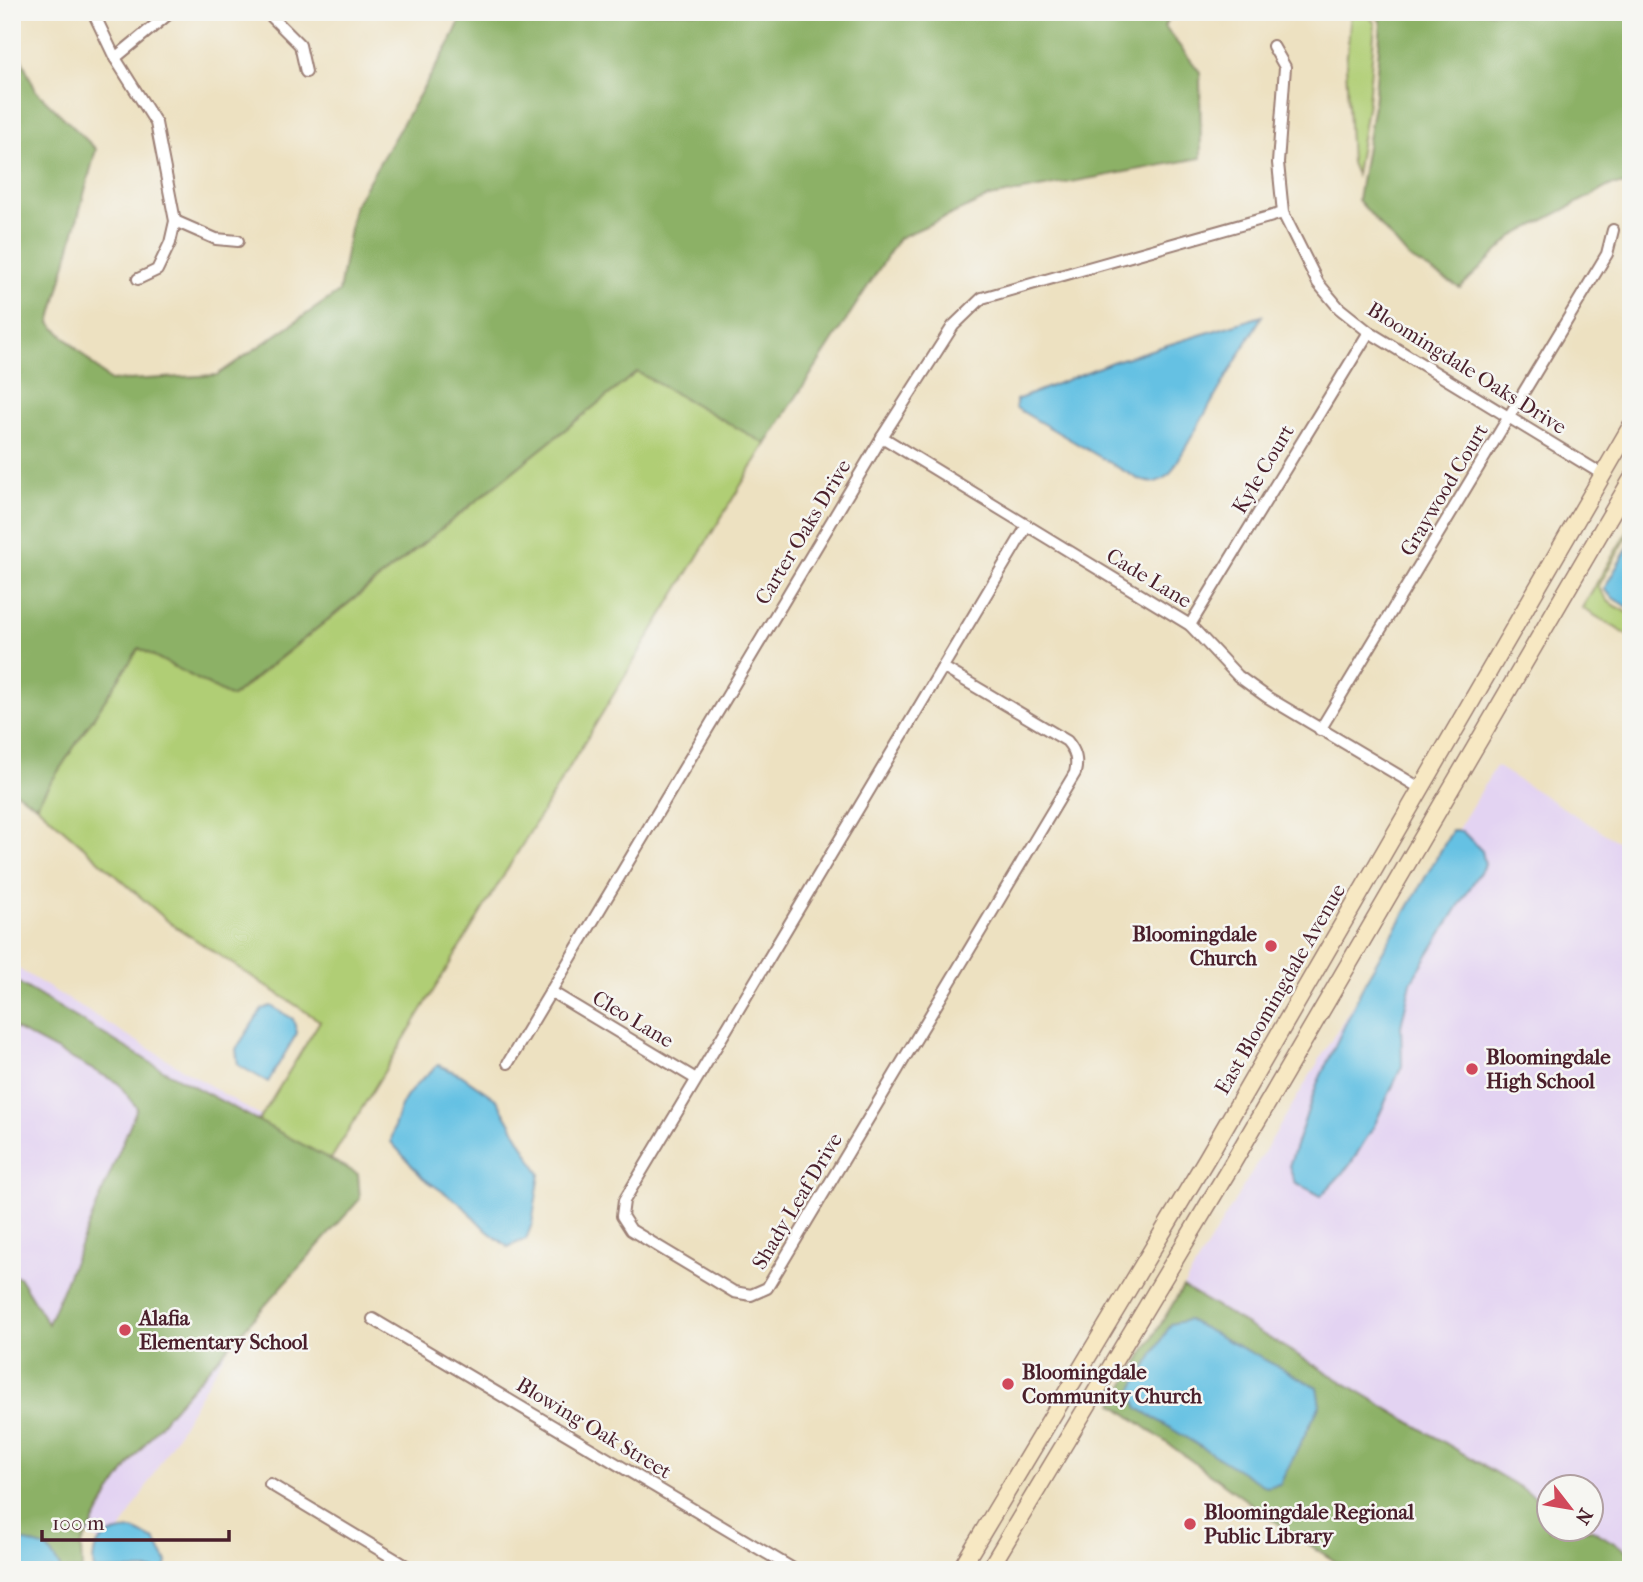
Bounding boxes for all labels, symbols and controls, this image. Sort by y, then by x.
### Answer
street label: Bloomingdale Oaks Drive [1363,297,1571,439]
street label: Graywood Court [1395,419,1493,560]
street label: Kyle Court [1227,420,1299,518]
street label: Carter Oaks Drive [750,455,856,609]
street label: Cade Lane [1102,543,1196,613]
street label: East Bloomingdale Avenue [1210,879,1350,1099]
place label: Bloomingdale Church [1132,922,1258,970]
marker: Bloomingdale Church [1263,938,1279,954]
street label: Cleo Lane [588,985,678,1053]
place label: Bloomingdale High School [1486,1045,1611,1093]
marker: Bloomingdale High School [1464,1061,1480,1077]
street label: Shady Leaf Drive [747,1128,847,1274]
place label: Alafia Elementary School [137,1306,308,1354]
marker: Alafia Elementary School [117,1322,133,1338]
place label: Bloomingdale Community Church [1022,1360,1202,1408]
street label: Blowing Oak Street [512,1372,676,1484]
marker: Bloomingdale Community Church [1000,1376,1016,1392]
north arrow [1534,1474,1604,1544]
scale bar [42,1498,229,1542]
place label: Bloomingdale Regional Public Library [1204,1500,1414,1548]
text: N [1570,1504,1597,1529]
text: 100 m [52,1511,105,1535]
marker: Bloomingdale Regional Public Library [1182,1516,1198,1532]

